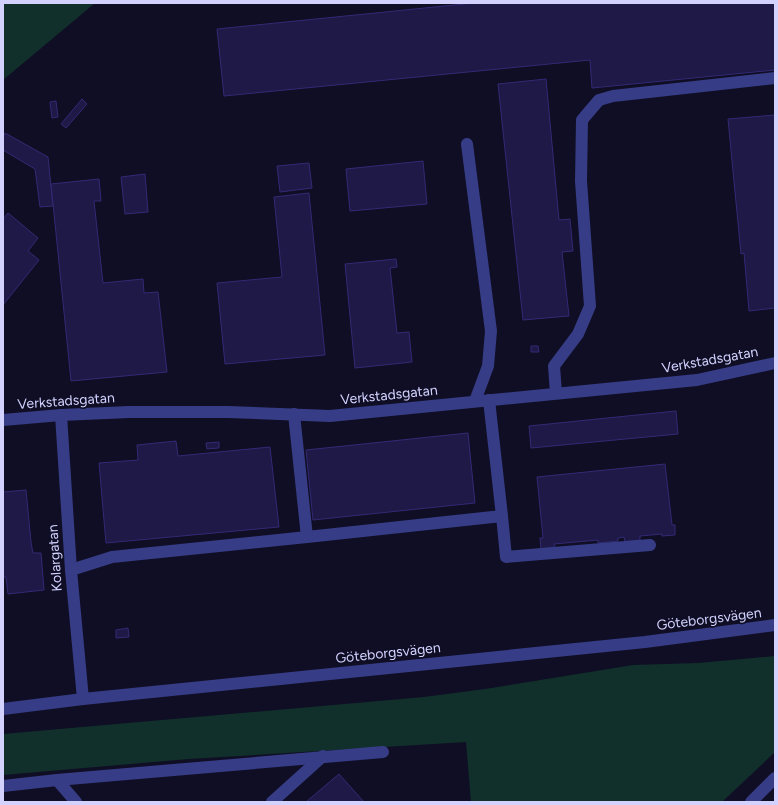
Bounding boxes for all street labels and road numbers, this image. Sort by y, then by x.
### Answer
street label: Verkstadsgatan [660,343,760,377]
street label: Verkstadsgatan [340,381,439,409]
street label: Verkstadsgatan [17,389,115,413]
street label: Kolargatan [44,524,66,592]
street label: Göteborgsvägen [656,604,763,634]
street label: Göteborgsvägen [335,639,442,667]

